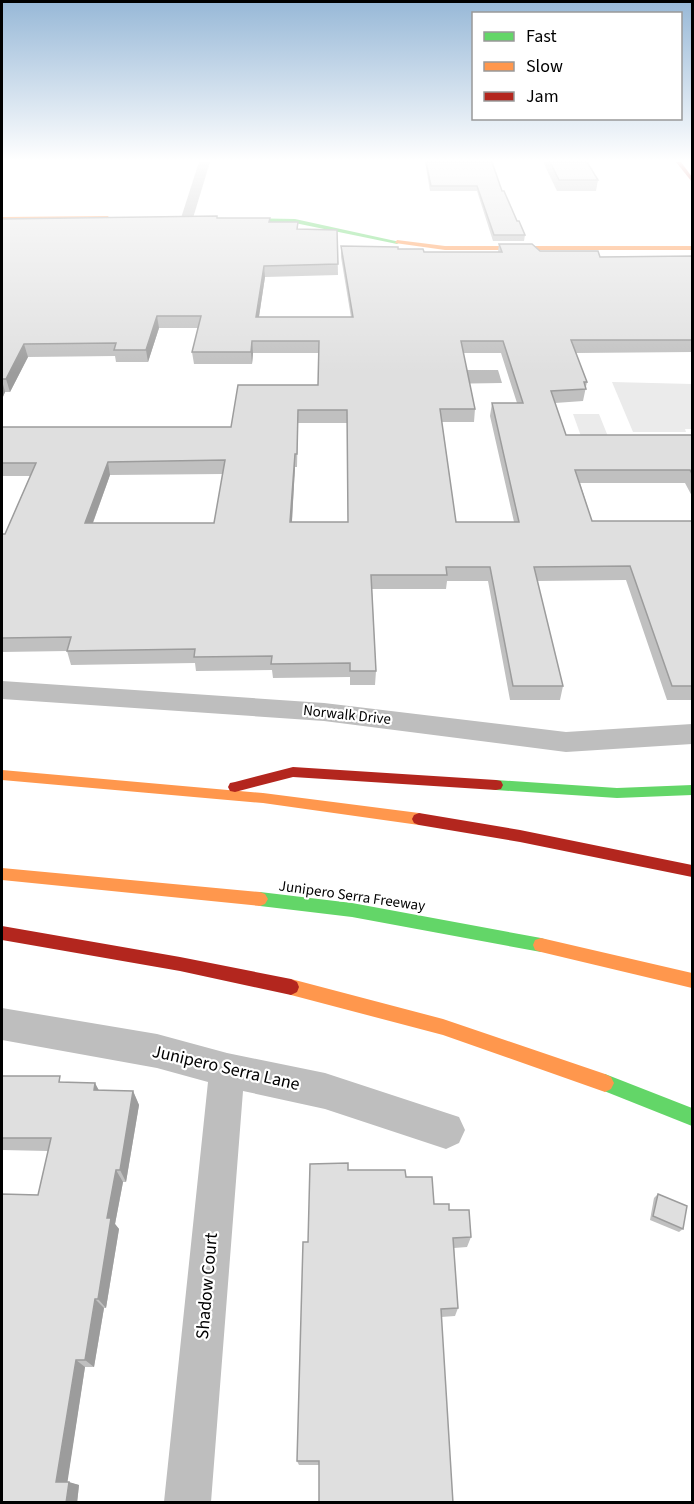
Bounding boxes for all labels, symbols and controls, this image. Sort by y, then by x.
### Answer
legend [472,12,682,120]
text: Fast [526,24,557,49]
text: Slow [526,54,563,79]
text: Jam [526,84,559,109]
street label: Norwalk Drive [302,700,392,730]
street label: Junipero Serra Freeway [277,875,427,917]
street label: Junipero Serra Lane [150,1039,302,1097]
street label: Shadow Court [190,1232,224,1340]

